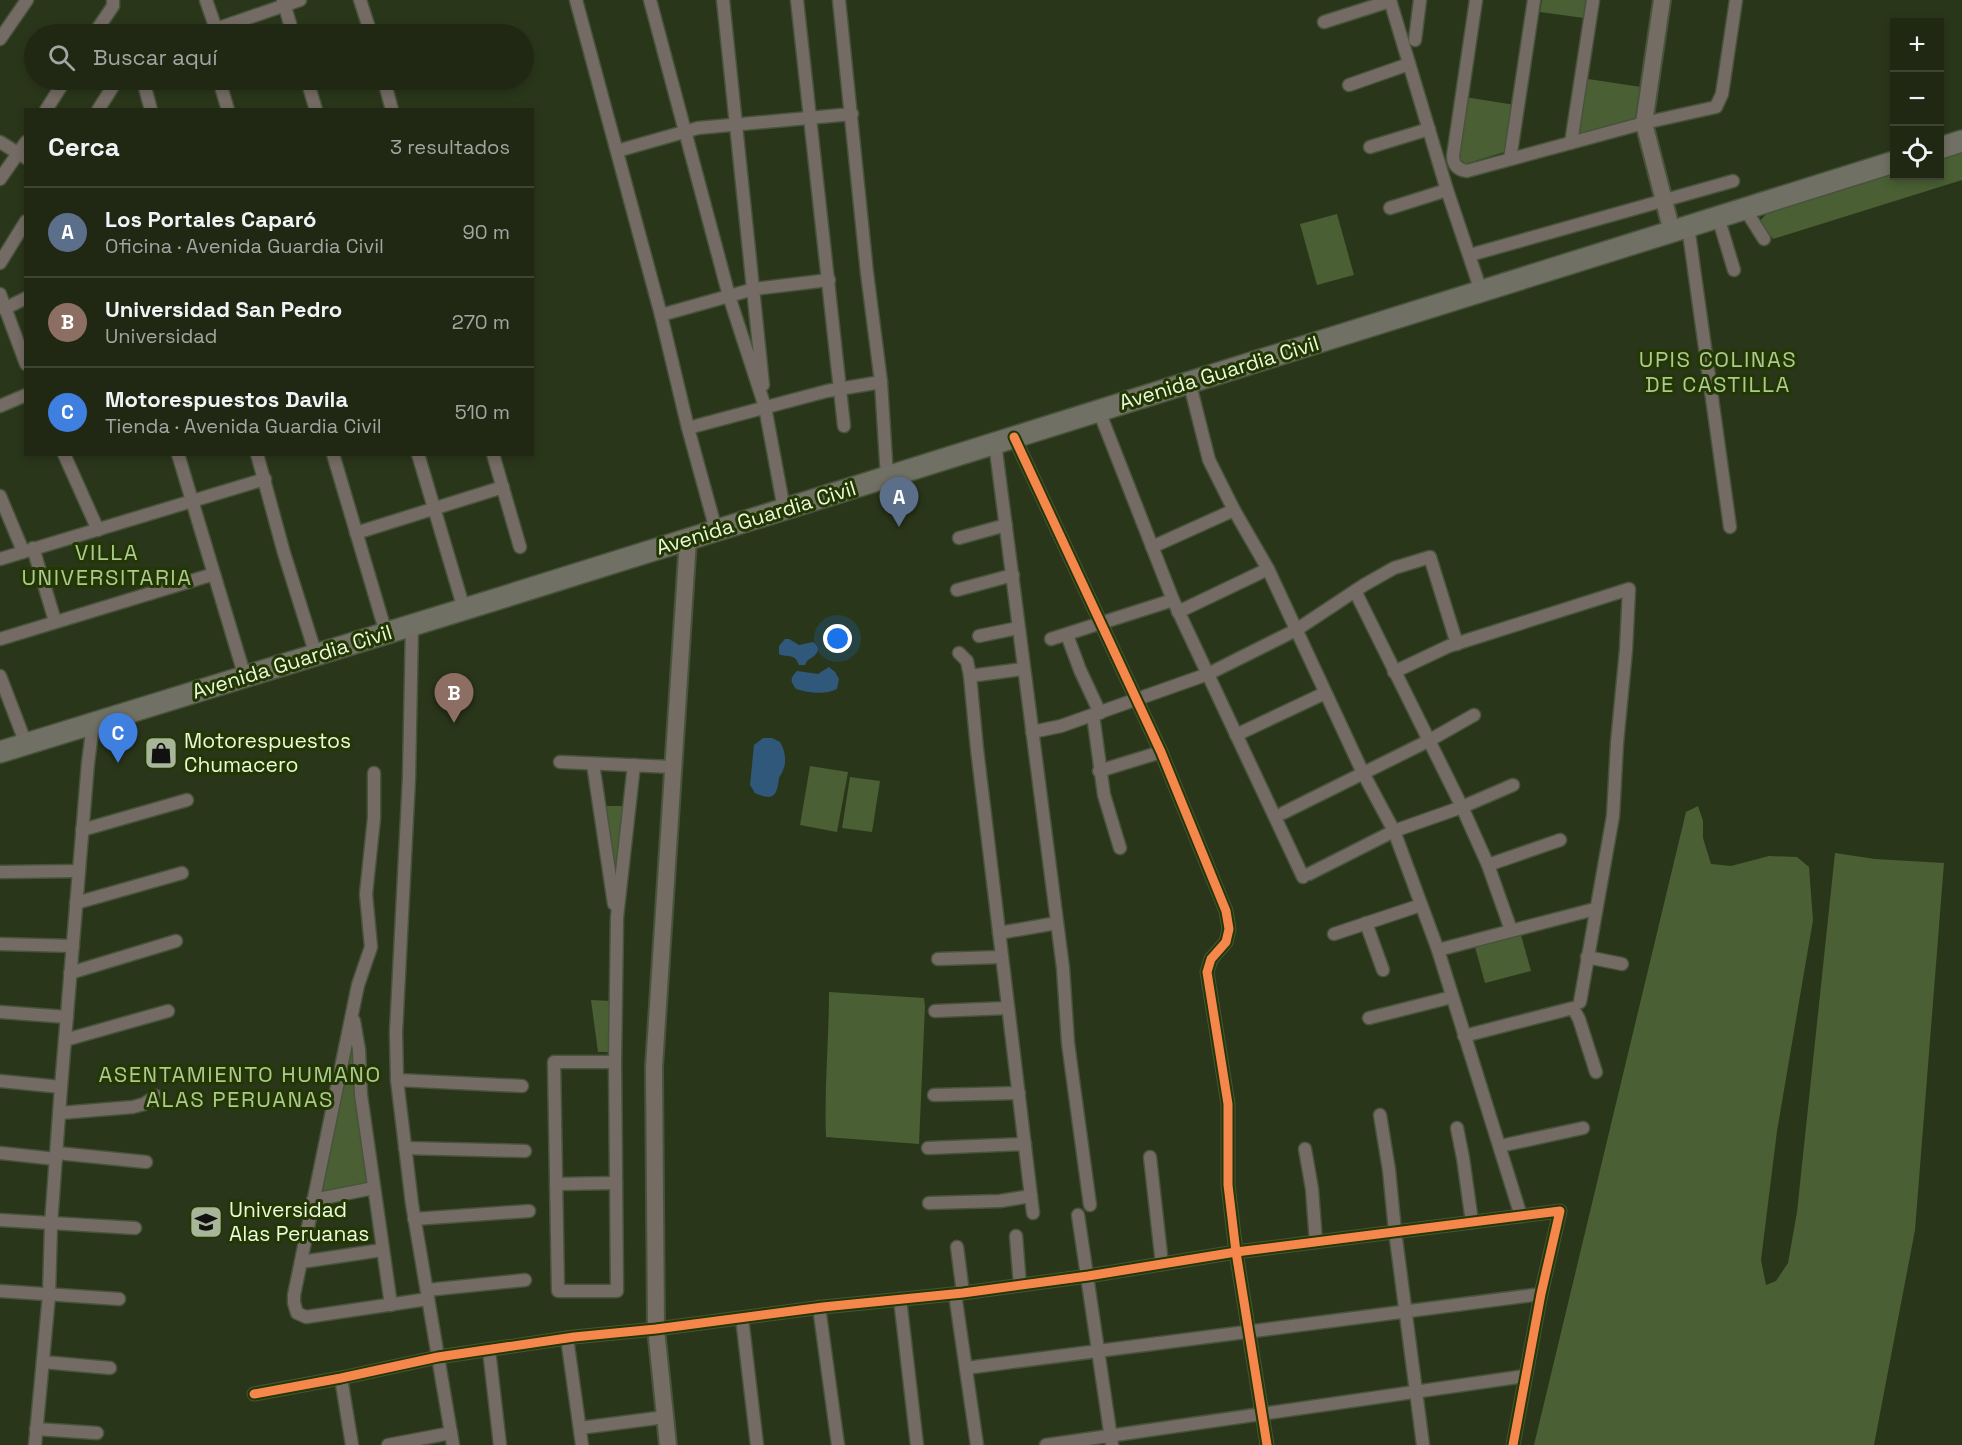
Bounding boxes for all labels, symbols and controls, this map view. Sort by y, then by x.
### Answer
map controls [1890,18,1944,180]
button: + [1890,18,1944,72]
search box [24,24,534,90]
icon: search [45,41,78,74]
text: Buscar aquí [93,43,218,71]
button: − [1890,72,1944,126]
button: locate [1890,126,1944,180]
text: Cerca [48,130,120,164]
text: 3 resultados [390,134,510,160]
text: Los Portales Caparó [105,205,317,233]
text: A [61,219,74,245]
text: 90 m [463,219,510,245]
text: Oficina · Avenida Guardia Civil [105,233,384,259]
text: Universidad San Pedro [105,295,342,323]
text: B [61,309,74,335]
text: 270 m [452,309,510,335]
text: Universidad [105,323,217,349]
street label: Avenida Guardia Civil [1115,329,1322,416]
district label: UPIS COLINAS DE CASTILLA [1639,345,1797,398]
text: Motorespuestos Davila [105,385,348,413]
text: C [61,399,74,425]
text: 510 m [455,399,510,425]
text: Tienda · Avenida Guardia Civil [105,413,382,439]
street label: Avenida Guardia Civil [652,474,859,561]
pin: A [880,478,918,527]
district label: VILLA UNIVERSITARIA [21,538,193,591]
street label: Avenida Guardia Civil [188,618,395,705]
your location [823,624,852,653]
pin: B [434,674,474,723]
pin: C [98,714,138,763]
place label: Motorespuestos Chumacero [184,727,351,778]
shop icon: Motorespuestos Chumacero [143,735,179,771]
district label: ASENTAMIENTO HUMANO ALAS PERUANAS [98,1060,382,1113]
place label: Universidad Alas Peruanas [229,1196,369,1247]
school or university icon: Universidad Alas Peruanas [188,1204,224,1240]

